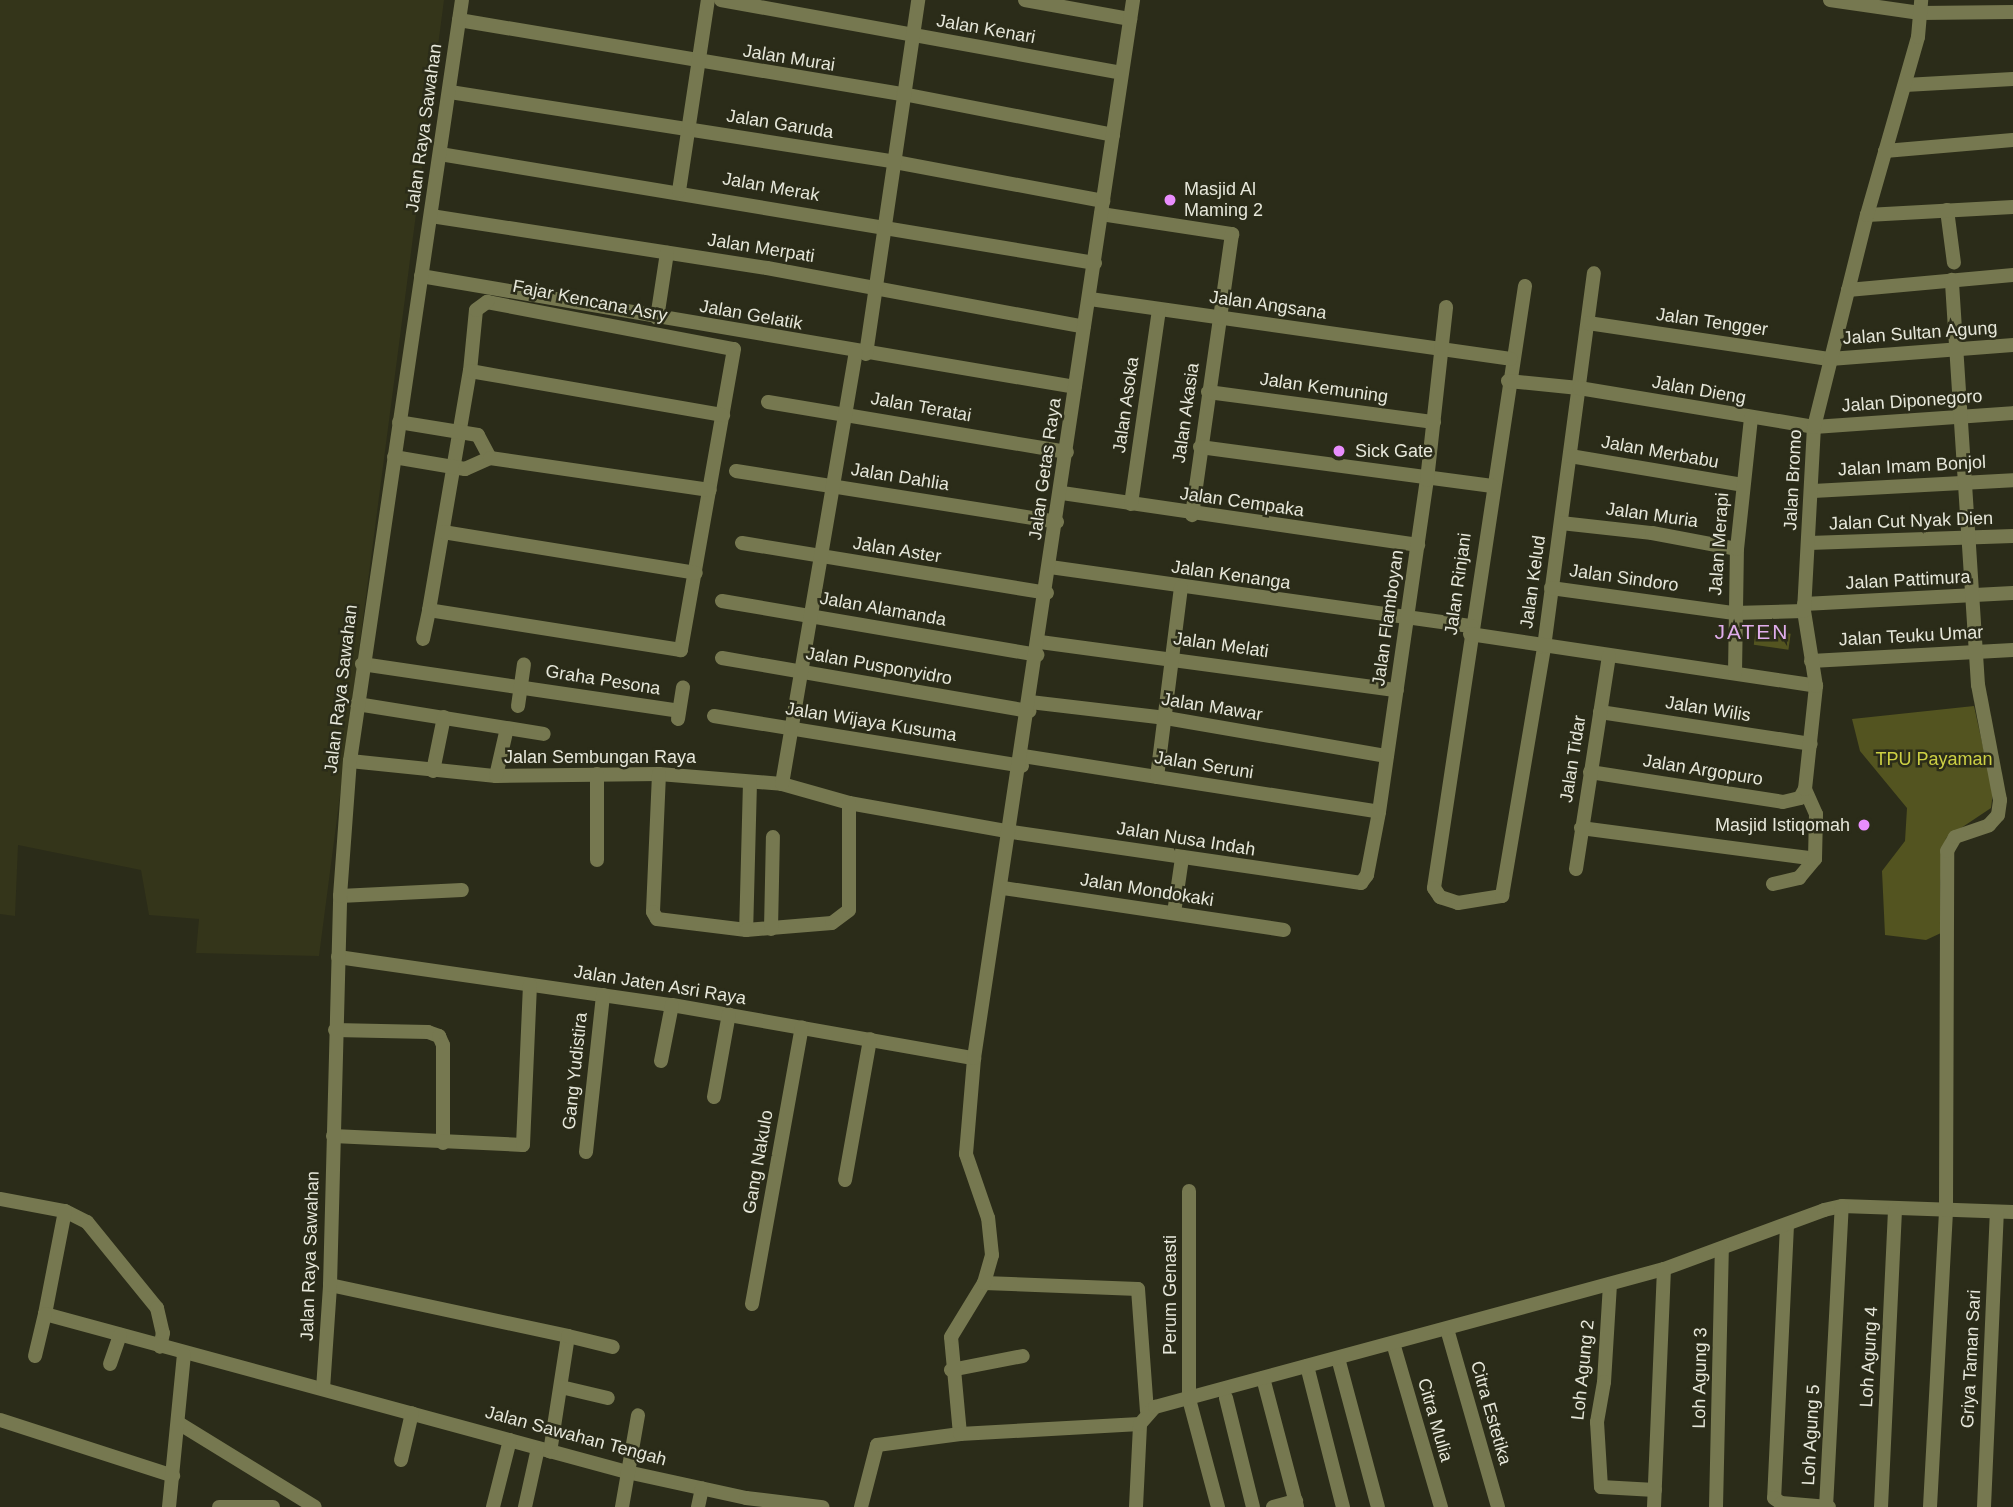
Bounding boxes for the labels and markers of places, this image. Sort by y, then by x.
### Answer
place label: Masjid Al Maming 2 [1184,179,1263,222]
marker: Masjid Al Maming 2 [1162,192,1178,208]
place label: Sick Gate [1355,440,1433,462]
marker: Sick Gate [1329,441,1349,461]
place label: Masjid Istiqomah [1715,814,1850,836]
marker: Masjid Istiqomah [1856,817,1872,833]

